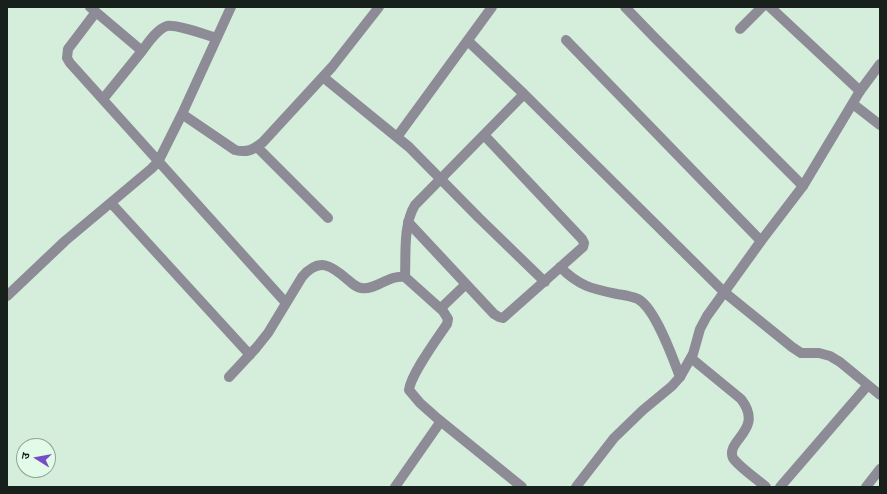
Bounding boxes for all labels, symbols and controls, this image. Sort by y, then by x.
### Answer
north arrow [16,438,56,478]
text: उ [18,451,32,460]

